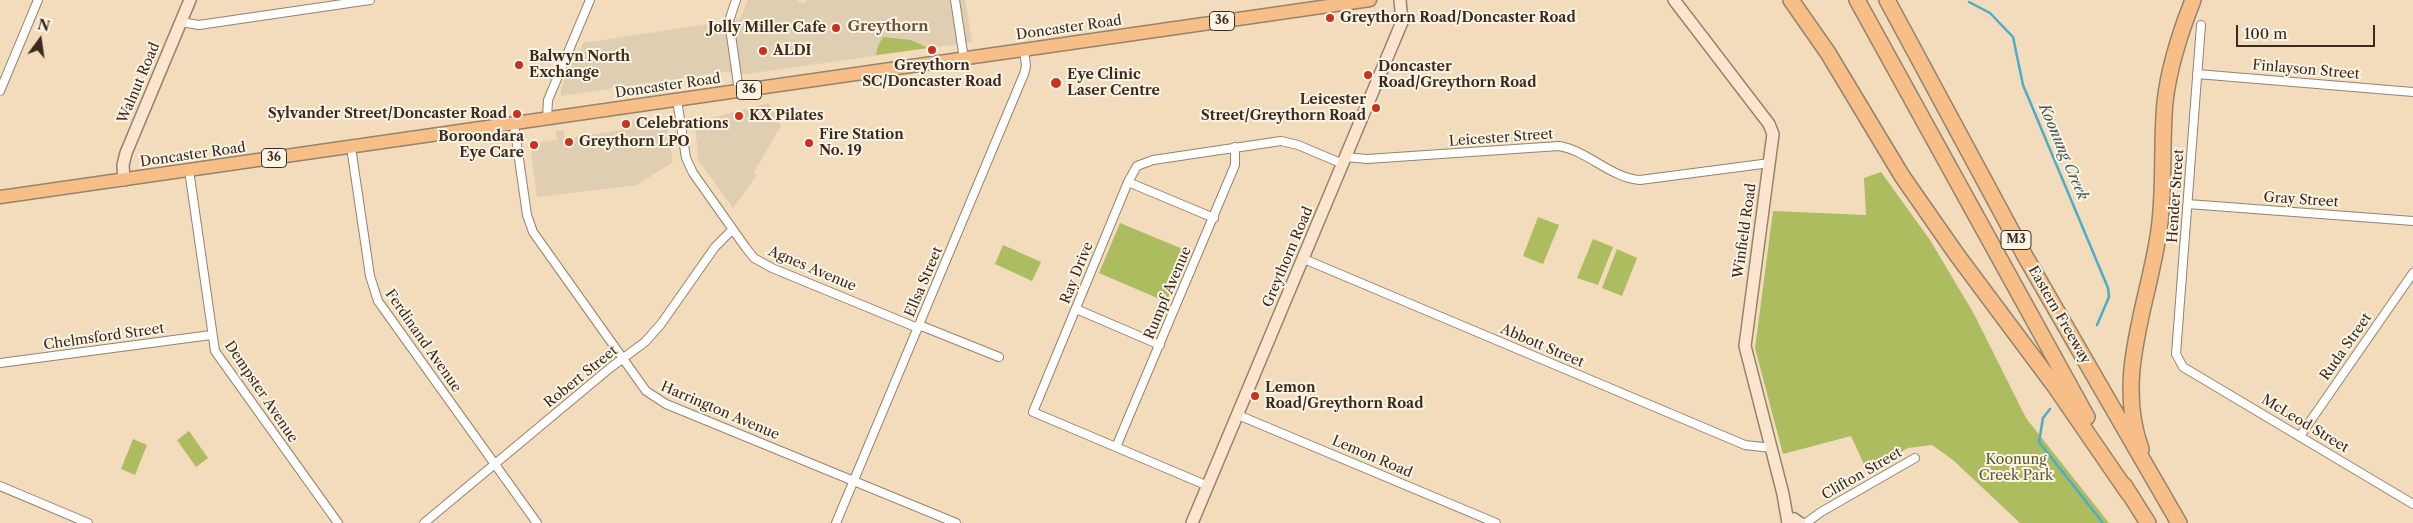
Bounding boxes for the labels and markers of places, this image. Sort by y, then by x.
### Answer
place label: Greythorn Road/Doncaster Road [1340,10,1576,26]
marker: Greythorn Road/Doncaster Road [1324,12,1336,24]
place label: Jolly Miller Cafe [708,20,826,36]
marker: Jolly Miller Cafe [830,22,842,34]
place label: ALDI [773,43,811,59]
marker: Greythorn SC/Doncaster Road [926,44,938,56]
marker: ALDI [757,45,769,57]
place label: Balwyn North Exchange [529,49,630,82]
place label: Greythorn SC/Doncaster Road [862,58,1002,90]
marker: Balwyn North Exchange [513,59,525,71]
place label: Doncaster Road/Greythorn Road [1378,59,1537,92]
place label: Eye Clinic Laser Centre [1067,67,1160,100]
marker: Doncaster Road/Greythorn Road [1362,69,1374,81]
marker: Eye Clinic Laser Centre [1049,76,1063,90]
place label: Leicester Street/Greythorn Road [1201,92,1366,124]
marker: Leicester Street/Greythorn Road [1370,102,1382,114]
place label: Sylvander Street/Doncaster Road [268,106,507,122]
marker: Sylvander Street/Doncaster Road [511,108,523,120]
place label: KX Pilates [749,108,823,124]
marker: KX Pilates [733,110,745,122]
place label: Celebrations [636,116,728,132]
marker: Celebrations [620,118,632,130]
place label: Fire Station No. 19 [819,127,904,160]
place label: Boroondara Eye Care [438,129,524,162]
place label: Greythorn LPO [579,134,690,150]
marker: Greythorn LPO [563,136,575,148]
marker: Fire Station No. 19 [803,137,815,149]
marker: Boroondara Eye Care [528,139,540,151]
place label: Lemon Road/Greythorn Road [1265,380,1424,412]
marker: Lemon Road/Greythorn Road [1249,390,1261,402]

